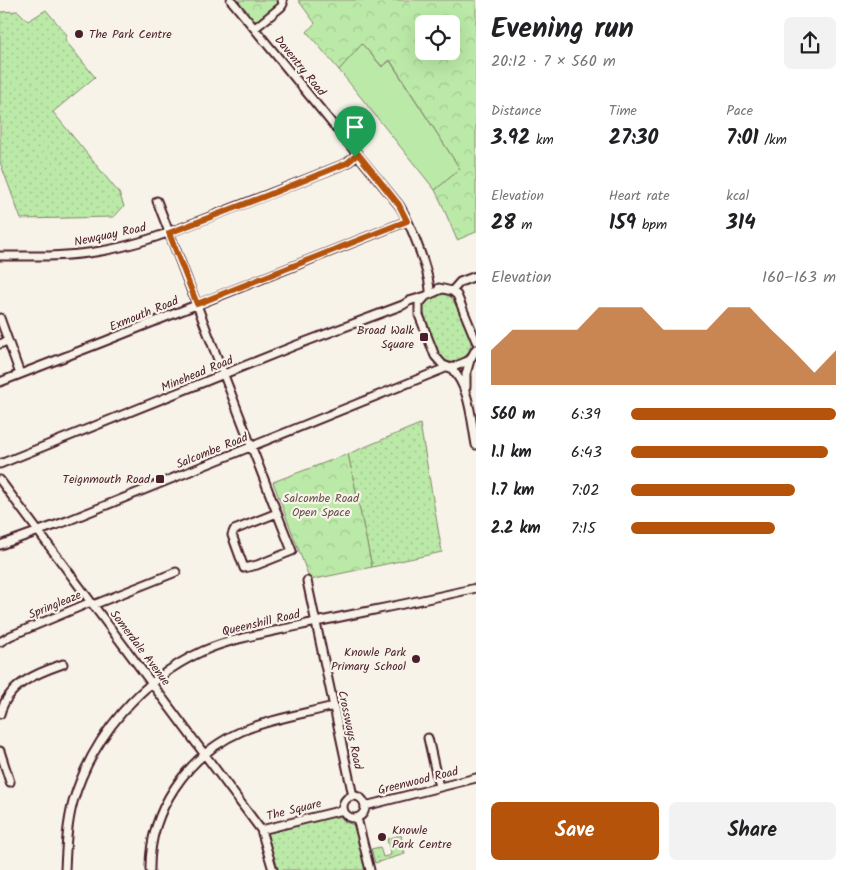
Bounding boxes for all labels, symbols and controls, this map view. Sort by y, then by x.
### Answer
text: Evening run [491,7,634,52]
map controls [415,15,460,60]
button: locate [415,15,460,60]
button: share [784,17,836,69]
place label: The Park Centre [89,25,172,44]
marker: The Park Centre [73,28,85,40]
street label: Daventry Road [270,32,331,101]
text: 20:12 · 7 × 560 m [491,49,616,74]
text: Distance [491,100,541,122]
text: Time [609,100,637,122]
text: Pace [726,100,753,122]
pin [334,106,376,157]
icon: arrive [341,113,369,141]
text: 3.92 [491,122,530,155]
text: 27:30 [609,122,658,155]
text: 7:01 [726,122,759,155]
text: km [530,129,554,151]
text: /km [759,129,787,151]
text: Elevation [491,185,544,207]
text: Heart rate [609,185,670,207]
text: kcal [726,185,749,207]
text: 28 [491,207,516,240]
text: 159 [609,207,636,240]
text: 314 [726,207,756,240]
text: m [516,214,532,236]
text: bpm [636,214,667,236]
street label: Newquay Road [72,218,149,252]
text: Elevation [491,265,552,290]
text: 160–163 m [762,265,836,290]
street label: Exmouth Road [107,291,182,336]
place label: Broad Walk Square [357,321,415,354]
marker: Broad Walk Square [418,331,430,343]
street label: Minehead Road [158,350,237,397]
text: 560 m [491,402,535,427]
text: 6:39 [571,402,601,427]
street label: Salcombe Road [173,428,252,474]
text: 1.1 km [491,440,532,465]
text: 6:43 [571,440,602,465]
place label: Teignmouth Road [63,470,151,489]
marker: Teignmouth Road [154,473,166,485]
text: 1.7 km [491,478,534,503]
text: 7:02 [571,478,600,503]
park label: Salcombe Road Open Space [283,489,360,522]
text: 2.2 km [491,516,541,541]
text: 7:15 [571,516,596,541]
street label: Springleaze [26,586,85,624]
street label: Queenshill Road [220,605,303,641]
street label: Somerdale Avenue [105,606,175,690]
place label: Knowle Park Primary School [331,643,406,676]
marker: Knowle Park Primary School [410,653,422,665]
street label: Crossways Road [332,689,368,772]
street label: Greenwood Road [376,762,461,800]
street label: The Square [265,794,324,826]
button: Save [491,802,659,860]
button: Share [669,802,836,860]
place label: Knowle Park Centre [392,821,452,854]
marker: Knowle Park Centre [376,831,388,843]

